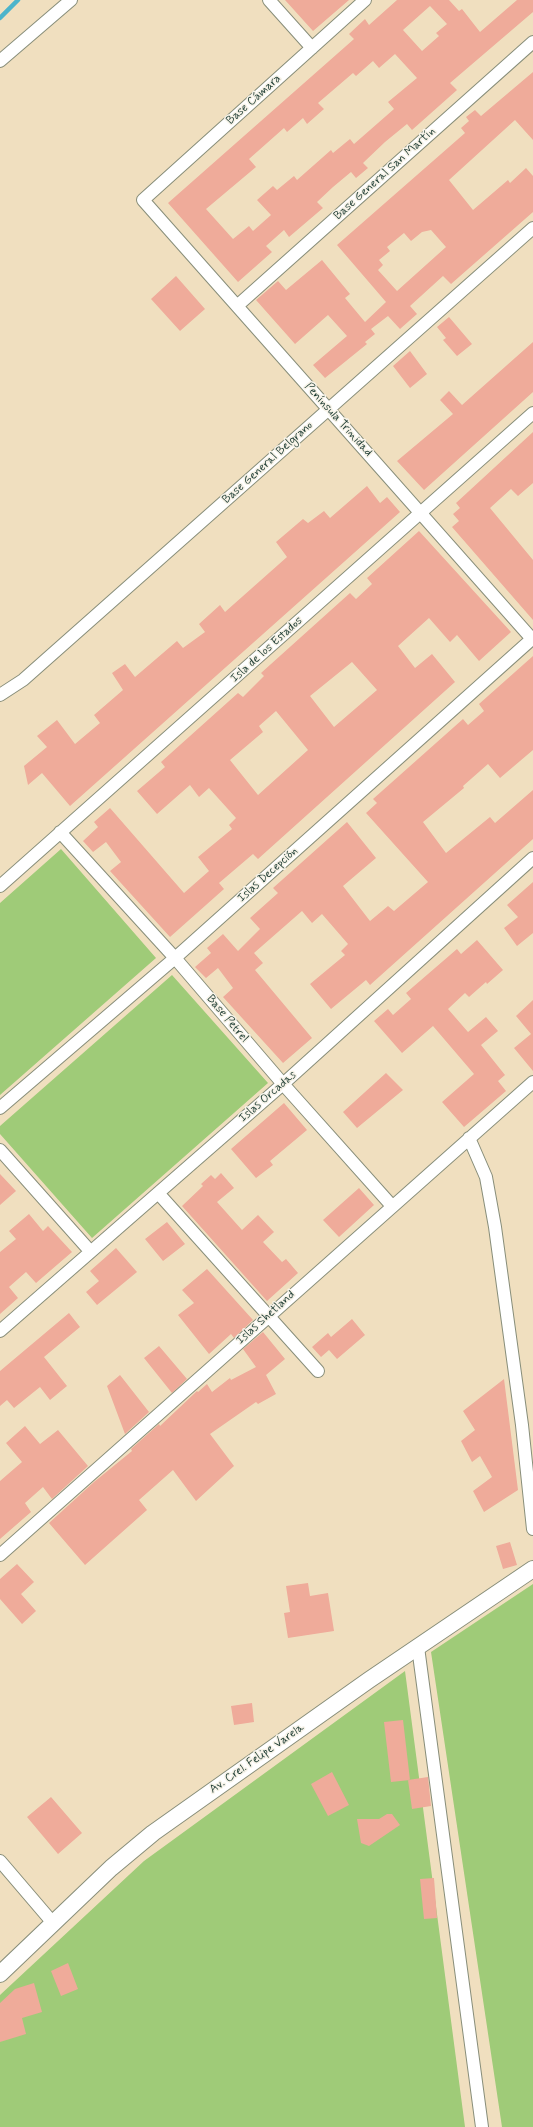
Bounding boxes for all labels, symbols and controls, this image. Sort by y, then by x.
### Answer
street label: Base Cámara [224,72,284,128]
street label: Base General San Martín [331,125,439,223]
street label: Península Trinidad [301,380,375,460]
street label: Base General Belgrano [220,419,316,507]
street label: Isla de los Estados [228,614,306,686]
street label: Islas Decepción [235,844,301,906]
street label: Base Petrel [203,992,251,1046]
street label: Islas Orcadas [236,1068,300,1126]
street label: Islas Shetland [234,1288,298,1348]
street label: Av. Crel. Felipe Varela [207,1721,307,1797]

